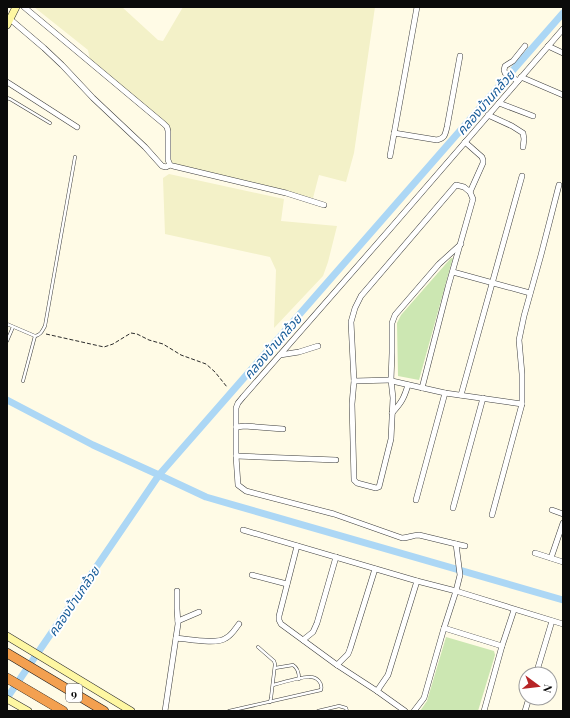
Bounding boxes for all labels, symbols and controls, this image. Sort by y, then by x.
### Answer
water label: คลองบ้านกล้วย [452,65,519,138]
water label: คลองบ้านกล้วย [239,309,306,382]
water label: คลองบ้านกล้วย [44,562,103,639]
north arrow [518,666,558,706]
text: N [540,683,556,695]
road number: 9 [66,684,82,702]

